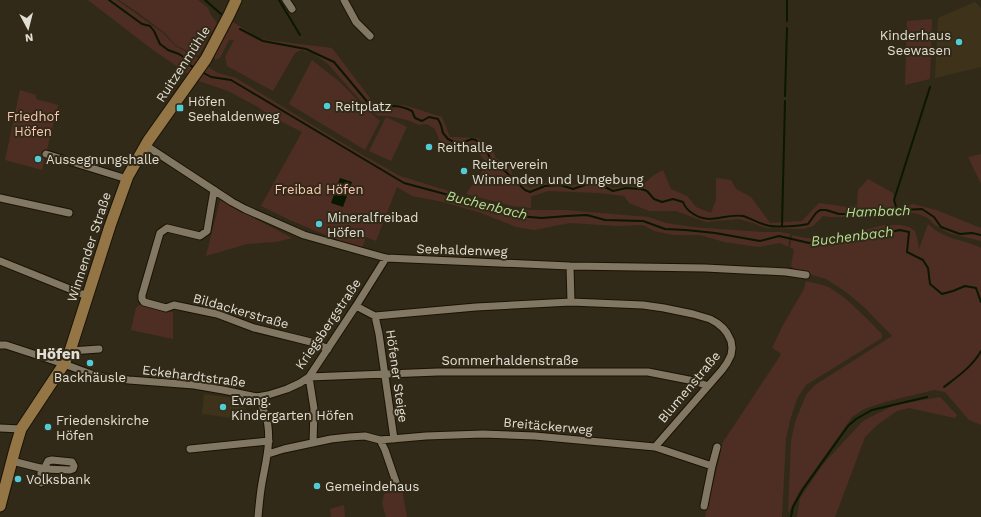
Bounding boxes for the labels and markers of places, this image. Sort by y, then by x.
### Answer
place label: Kinderhaus Seewasen [880,28,951,58]
marker: Kinderhaus Seewasen [954,37,964,47]
place label: Höfen Seehaldenweg [188,94,279,124]
place label: Reitplatz [335,99,392,114]
marker: Reitplatz [322,101,332,111]
marker: Höfen Seehaldenweg [175,103,185,113]
place label: Reithalle [437,140,493,155]
marker: Reithalle [424,142,434,152]
place label: Aussegnungshalle [46,152,159,167]
marker: Aussegnungshalle [33,154,43,164]
place label: Reiterverein Winnenden und Umgebung [472,157,644,187]
marker: Reiterverein Winnenden und Umgebung [459,166,469,176]
place label: Mineralfreibad Höfen [327,210,418,240]
marker: Mineralfreibad Höfen [314,219,324,229]
marker: Backhäusle [85,358,95,368]
place label: Backhäusle [54,370,126,385]
place label: Evang. Kindergarten Höfen [231,393,354,423]
marker: Evang. Kindergarten Höfen [218,402,228,412]
place label: Friedenskirche Höfen [56,413,149,443]
marker: Friedenskirche Höfen [43,422,53,432]
place label: Volksbank [26,472,91,487]
marker: Volksbank [13,474,23,484]
place label: Gemeindehaus [325,479,419,494]
marker: Gemeindehaus [312,481,322,491]

